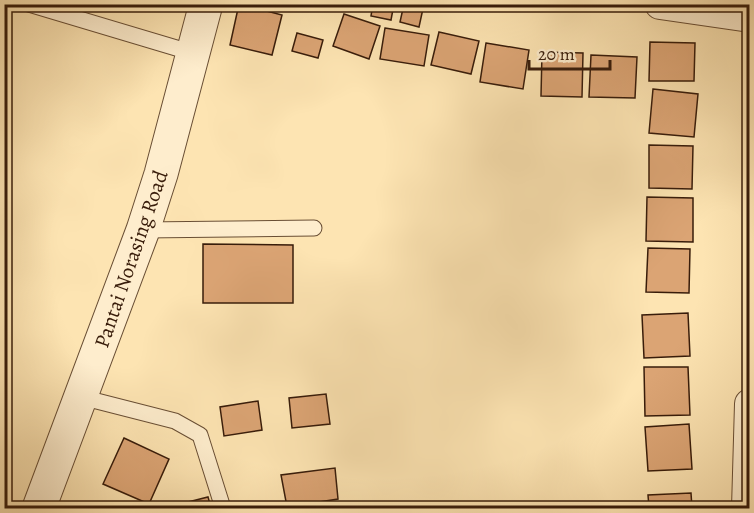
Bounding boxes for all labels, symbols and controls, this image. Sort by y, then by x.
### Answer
scale bar [529,33,610,71]
text: 20 m [538,42,575,66]
street label: Pantai Norasing Road [87,166,175,352]

